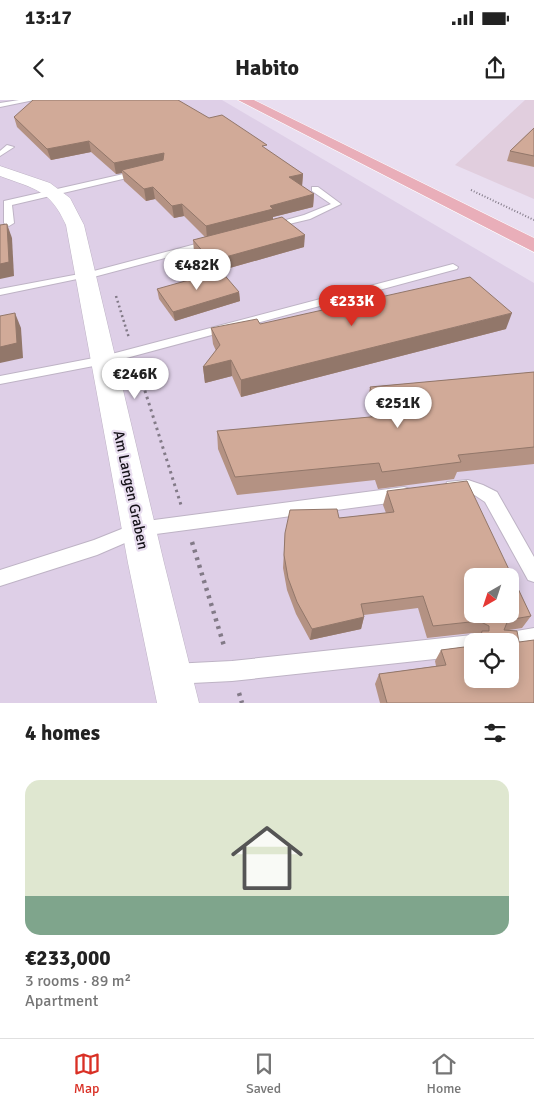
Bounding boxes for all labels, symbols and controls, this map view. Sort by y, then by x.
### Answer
text: 13:17 [25,6,72,30]
icon: back [25,54,53,82]
text: Habito [235,54,299,81]
icon: share [481,54,509,82]
pin: €482K [162,248,232,291]
text: €482K [175,255,219,275]
pin: €233K [317,284,387,327]
text: €233K [330,291,374,311]
pin: €246K [100,358,170,400]
text: €246K [113,364,157,384]
pin: €251K [363,386,433,429]
text: €251K [376,393,420,413]
street label: Am Langen Graben [110,429,152,551]
north arrow [464,568,519,622]
map controls [464,568,519,688]
button: locate [464,633,519,688]
icon: filters [481,719,509,747]
text: 4 homes [25,720,100,746]
icon: home [222,813,312,903]
text: €233,000 [25,945,111,971]
text: 3 rooms · 89 m² [25,971,131,991]
text: Apartment [25,991,98,1011]
tab: Map [73,1050,101,1097]
tab: Saved [246,1050,281,1097]
tab: Home [426,1050,461,1097]

